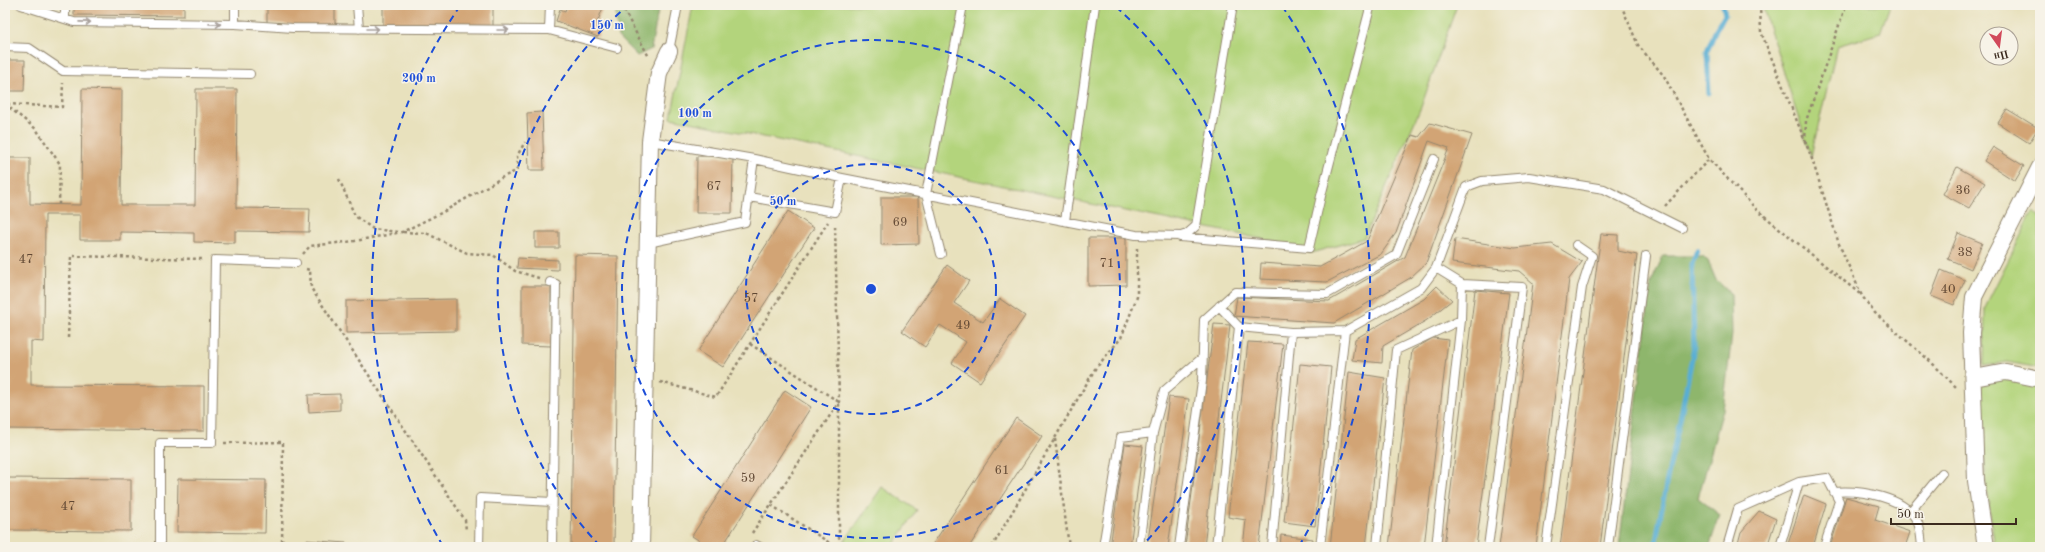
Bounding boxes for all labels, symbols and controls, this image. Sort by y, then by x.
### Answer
one-way arrow [78,18,91,26]
text: 150 m [590,19,624,32]
one-way arrow [208,20,221,28]
one-way arrow [366,25,379,33]
one-way arrow [496,26,509,34]
north arrow [1979,26,2019,66]
text: Пн [1992,47,2010,61]
text: 200 m [402,73,436,85]
text: 100 m [678,108,712,120]
house number: 67 [706,180,722,193]
house number: 36 [1955,184,1971,197]
text: 50 m [770,195,797,208]
house number: 69 [892,216,908,229]
house number: 38 [1957,246,1973,259]
house number: 47 [18,253,34,266]
house number: 71 [1099,257,1115,270]
centre of rings [864,282,878,296]
house number: 40 [1940,283,1956,296]
house number: 57 [743,292,759,305]
house number: 49 [955,319,971,332]
house number: 61 [994,464,1010,477]
house number: 59 [740,472,756,485]
house number: 47 [60,500,76,513]
scale bar [1891,500,2016,526]
text: 50 m [1897,508,1924,521]

